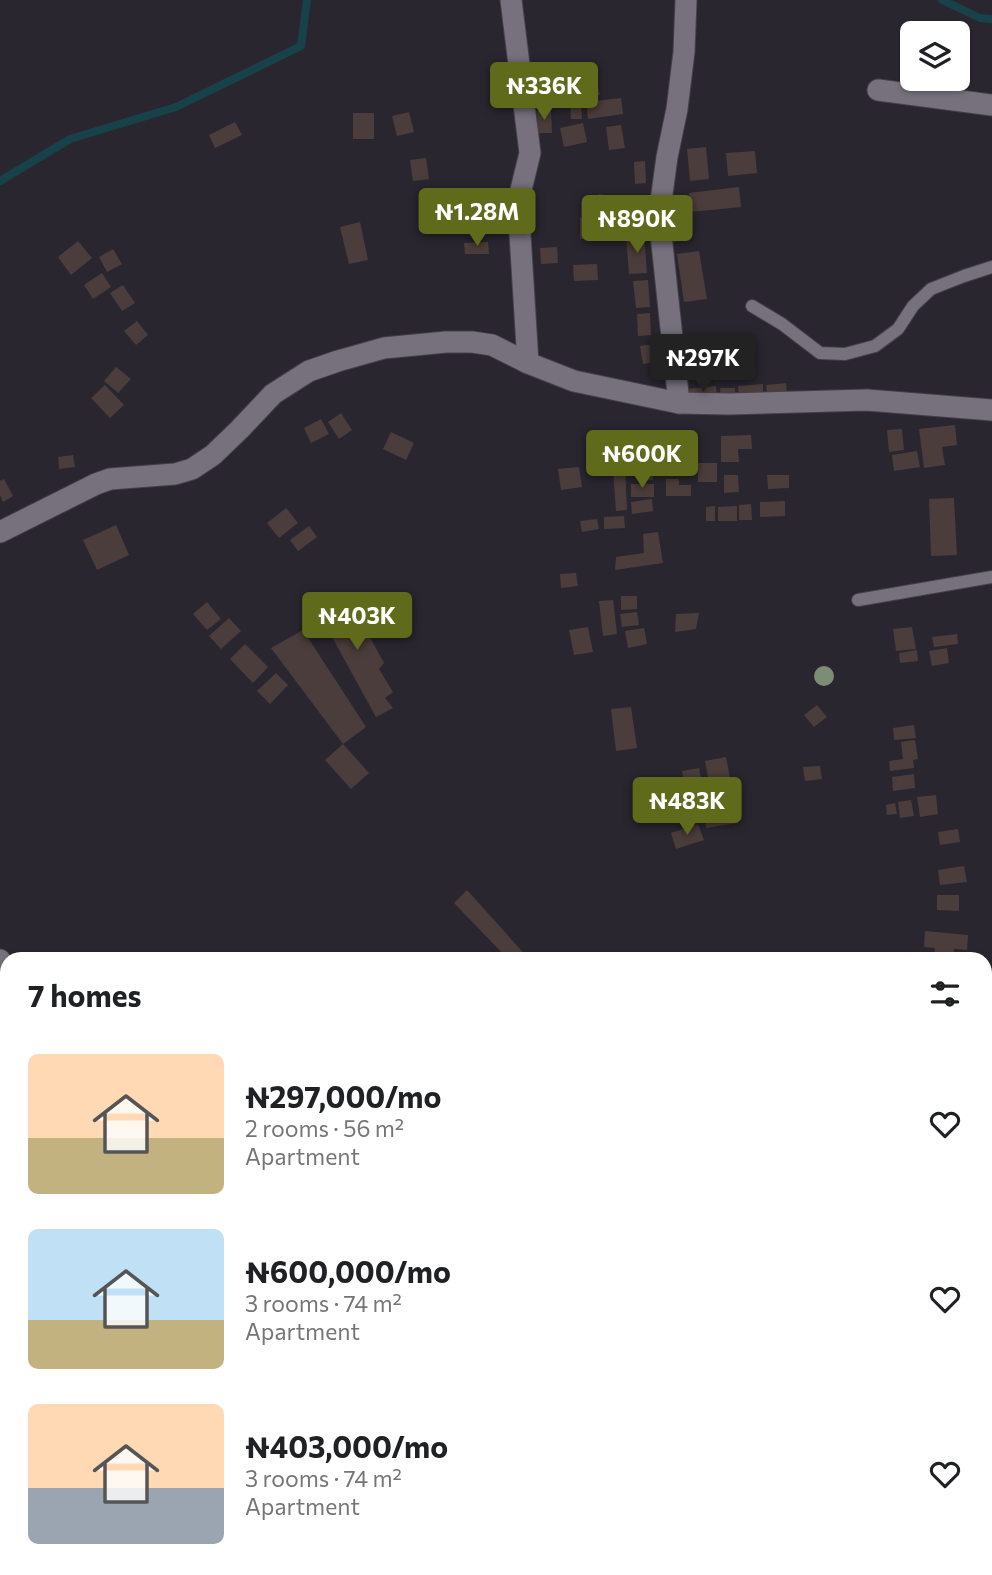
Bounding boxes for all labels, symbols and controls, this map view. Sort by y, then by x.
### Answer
map controls [900,21,970,91]
button: layers [900,21,970,91]
pin: ₦336K [495,62,593,122]
text: ₦336K [506,71,582,99]
pin: ₦1.28M [420,188,534,248]
pin: ₦890K [588,196,686,255]
text: ₦1.28M [435,197,519,225]
text: ₦890K [598,204,676,232]
pin: ₦297K [654,334,752,394]
text: ₦297K [666,343,740,371]
pin: ₦600K [593,430,691,490]
text: ₦600K [602,439,682,467]
pin: ₦403K [308,592,406,652]
text: ₦403K [318,601,396,629]
pin: ₦483K [638,778,736,837]
text: ₦483K [649,786,725,814]
icon: filters [926,975,964,1013]
text: 7 homes [28,976,141,1013]
text: ₦297,000/mo [245,1077,441,1114]
icon: home [84,1082,168,1166]
icon: heart [926,1105,964,1143]
text: 2 rooms · 56 m² [245,1114,404,1142]
text: Apartment [245,1142,360,1170]
text: ₦600,000/mo [245,1252,451,1289]
icon: home [84,1257,168,1341]
icon: heart [926,1280,964,1318]
text: 3 rooms · 74 m² [245,1289,402,1317]
text: Apartment [245,1317,360,1345]
text: ₦403,000/mo [245,1427,448,1464]
icon: home [84,1432,168,1516]
icon: heart [926,1455,964,1493]
text: 3 rooms · 74 m² [245,1464,402,1492]
text: Apartment [245,1492,360,1520]

